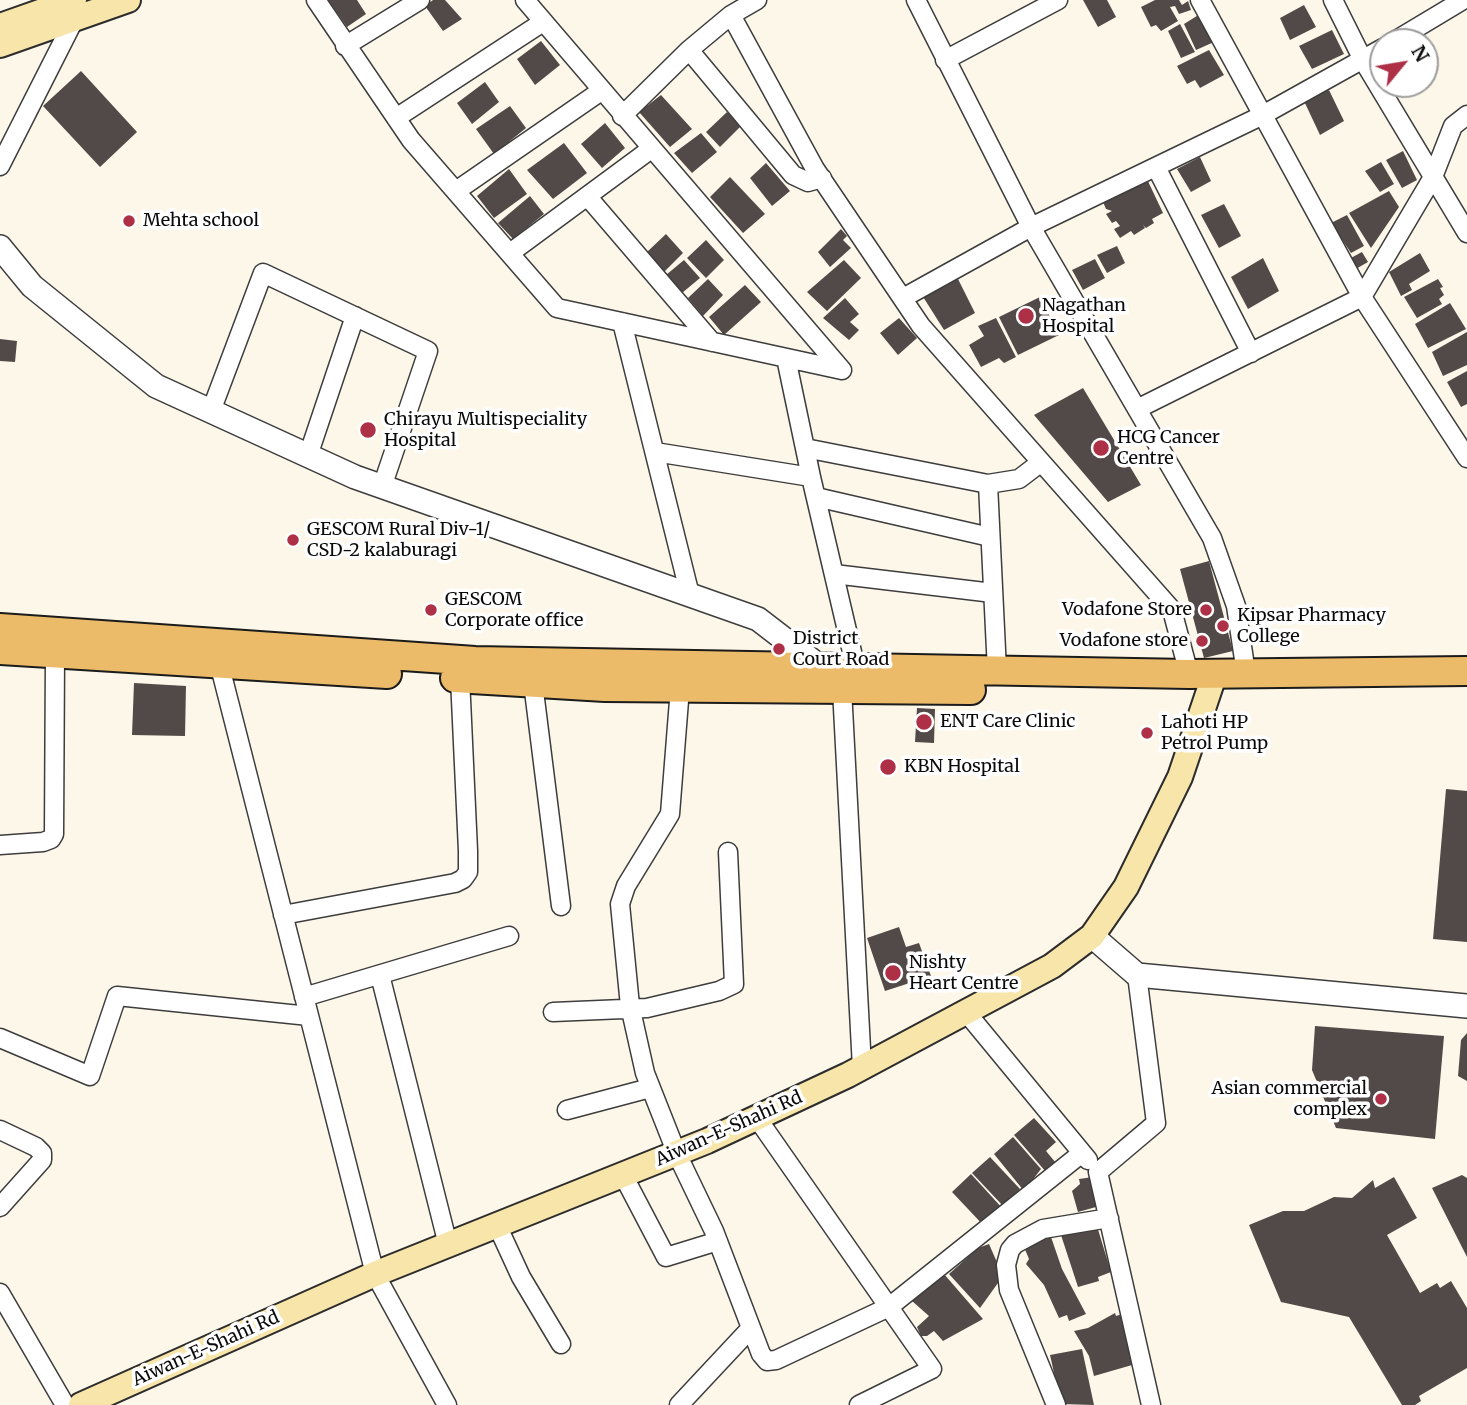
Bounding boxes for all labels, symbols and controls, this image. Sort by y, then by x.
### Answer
north arrow [1369,28,1439,98]
text: N [1406,41,1435,66]
place label: Mehta school [143,210,259,232]
marker: Mehta school [121,213,137,229]
place label: Nagathan Hospital [1042,295,1126,338]
marker: Nagathan Hospital [1016,306,1036,326]
place label: Chirayu Multispeciality Hospital [384,409,587,452]
marker: Chirayu Multispeciality Hospital [358,420,378,440]
place label: HCG Cancer Centre [1117,427,1220,470]
marker: HCG Cancer Centre [1091,438,1111,458]
place label: GESCOM Rural Div-1/ CSD-2 kalaburagi [307,519,490,562]
marker: GESCOM Rural Div-1/ CSD-2 kalaburagi [285,532,301,548]
place label: GESCOM Corporate office [445,589,583,632]
place label: Vodafone Store [1062,599,1192,621]
marker: GESCOM Corporate office [423,602,439,618]
marker: Vodafone Store [1198,602,1214,618]
place label: Kipsar Pharmacy College [1237,605,1386,648]
marker: Kipsar Pharmacy College [1215,618,1231,634]
place label: District Court Road [793,628,889,670]
place label: Vodafone store [1060,630,1188,652]
marker: Vodafone store [1194,633,1210,649]
marker: District Court Road [771,641,787,657]
place label: ENT Care Clinic [940,711,1075,733]
marker: ENT Care Clinic [914,712,934,732]
place label: Lahoti HP Petrol Pump [1161,712,1268,754]
marker: Lahoti HP Petrol Pump [1139,725,1155,741]
place label: KBN Hospital [904,756,1020,778]
marker: KBN Hospital [878,757,898,777]
place label: Nishty Heart Centre [909,952,1018,995]
marker: Nishty Heart Centre [883,963,903,983]
place label: Asian commercial complex [1212,1078,1367,1120]
street label: Aiwan-E-Shahi Rd [652,1087,806,1171]
marker: Asian commercial complex [1373,1091,1389,1107]
street label: Aiwan-E-Shahi Rd [129,1307,283,1391]

